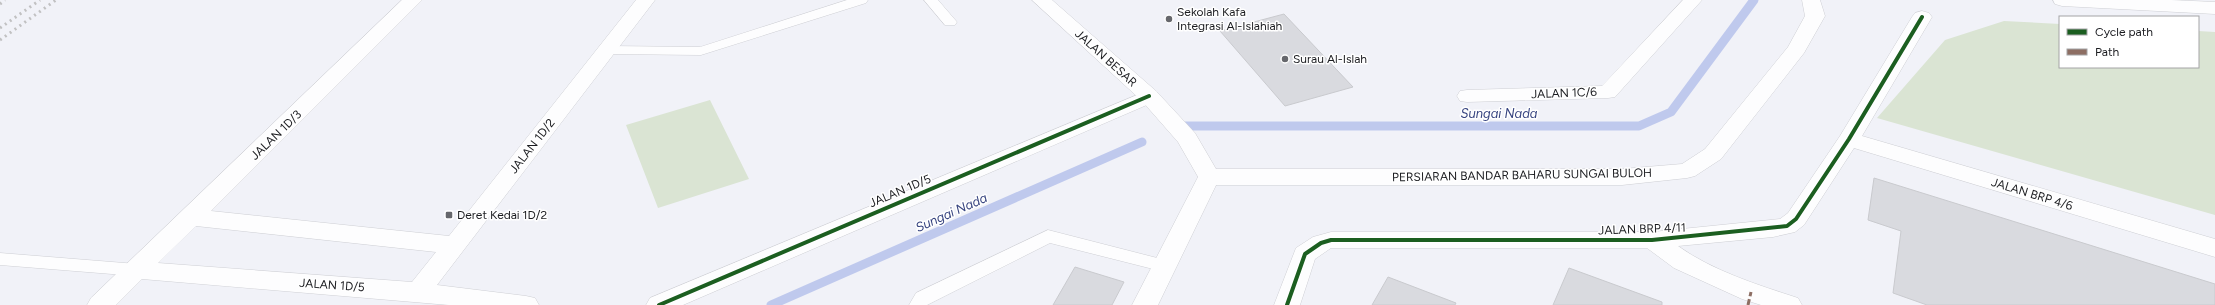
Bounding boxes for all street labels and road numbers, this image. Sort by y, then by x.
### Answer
street label: JALAN BESAR [1072,27,1140,89]
street label: JALAN 1C/6 [1531,85,1597,101]
street label: JALAN 1D/3 [248,107,304,163]
street label: JALAN 1D/2 [506,116,558,176]
street label: PERSIARAN BANDAR BAHARU SUNGAI BULOH [1392,166,1652,184]
street label: JALAN 1D/5 [867,172,933,210]
street label: JALAN BRP 4/6 [1990,175,2075,213]
street label: JALAN BRP 4/11 [1598,220,1686,238]
street label: JALAN 1D/5 [299,276,365,294]

